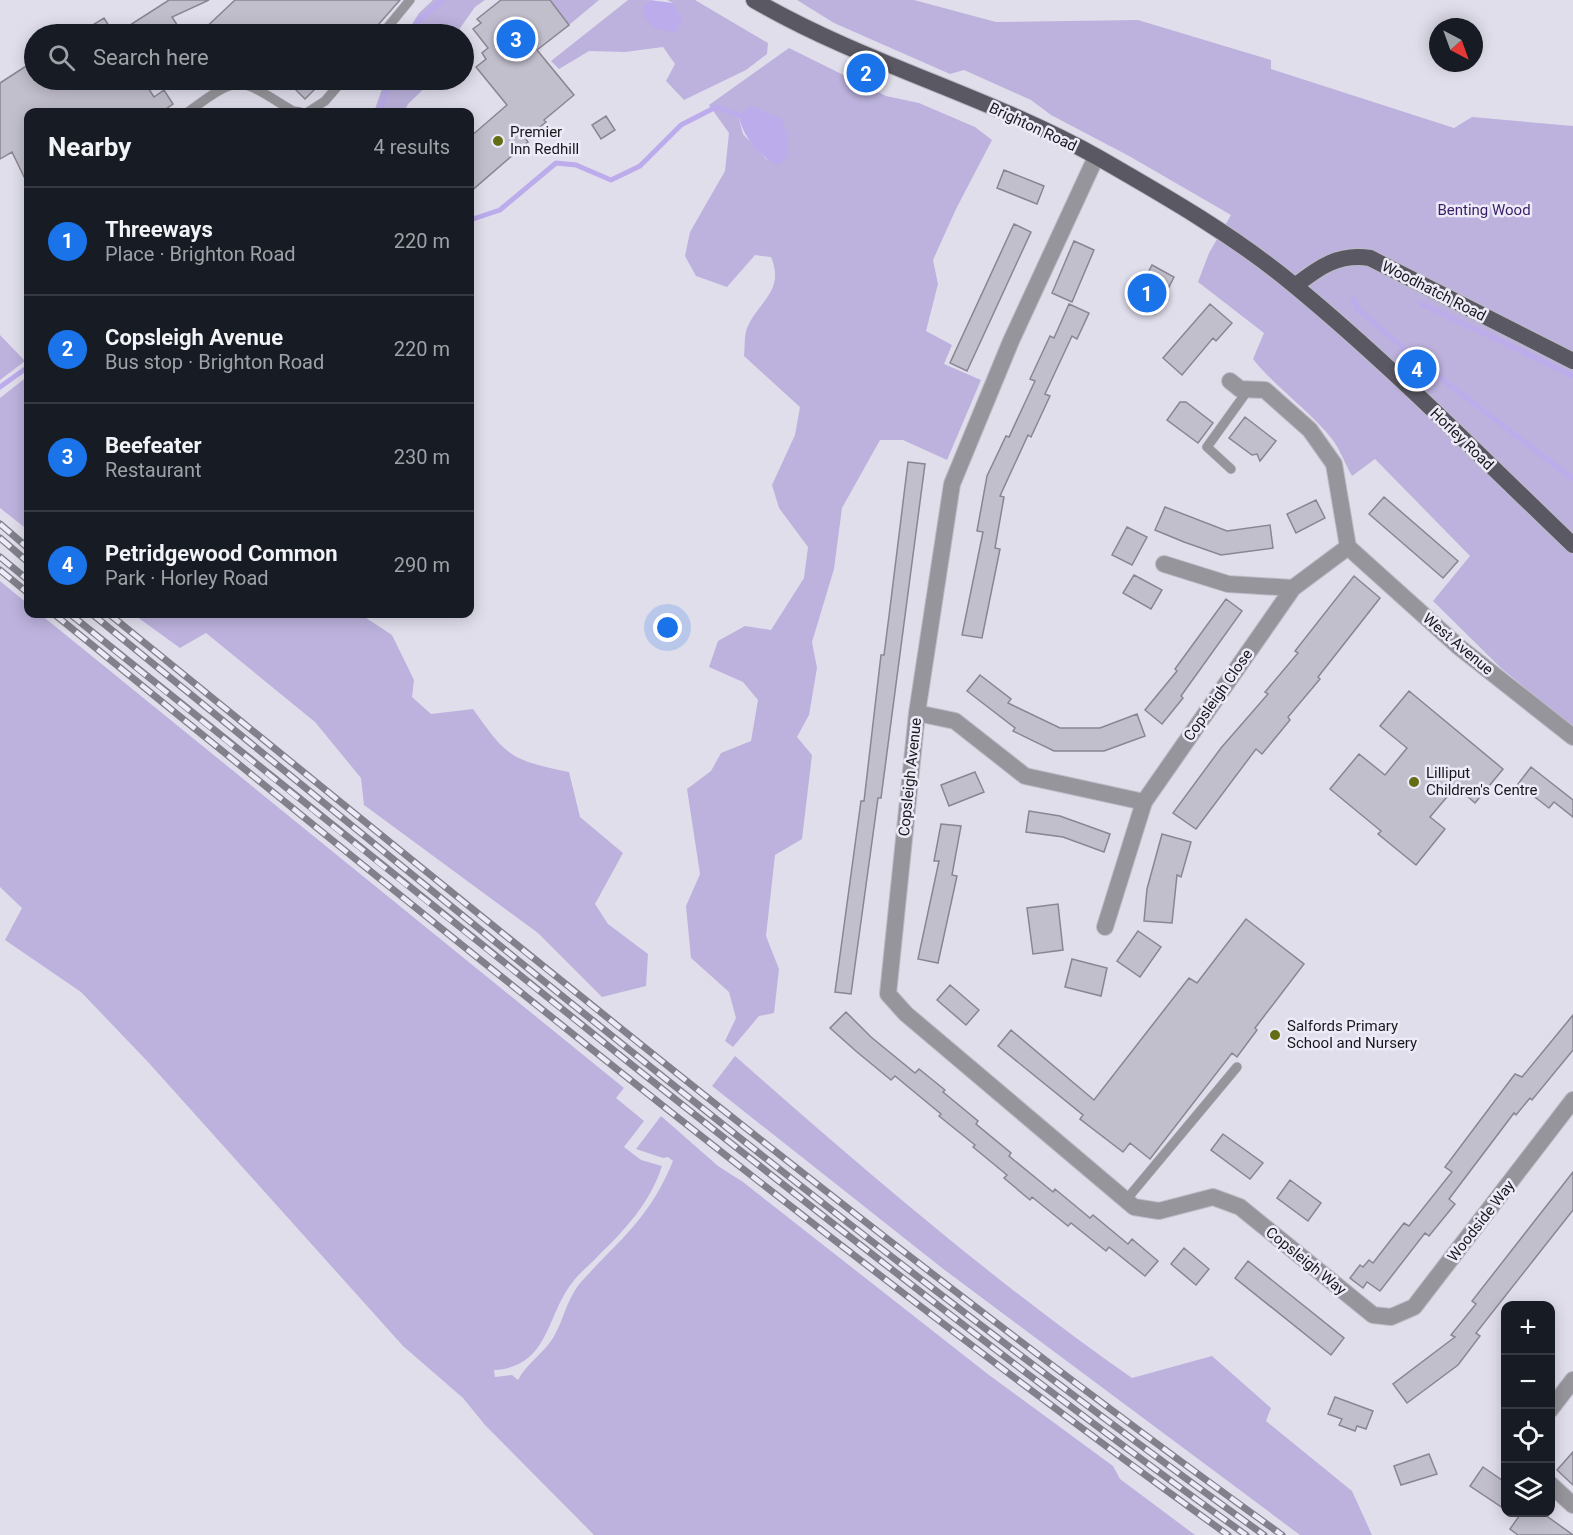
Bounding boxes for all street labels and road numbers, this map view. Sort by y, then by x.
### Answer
street label: Brighton Road [986,99,1080,155]
street label: Woodhatch Road [1379,257,1489,325]
street label: Horley Road [1427,404,1497,474]
street label: West Avenue [1419,609,1497,679]
street label: Copsleigh Close [1180,646,1256,744]
street label: Copsleigh Avenue [895,717,925,837]
street label: Woodside Way [1444,1177,1518,1265]
street label: Copsleigh Way [1262,1223,1350,1299]

